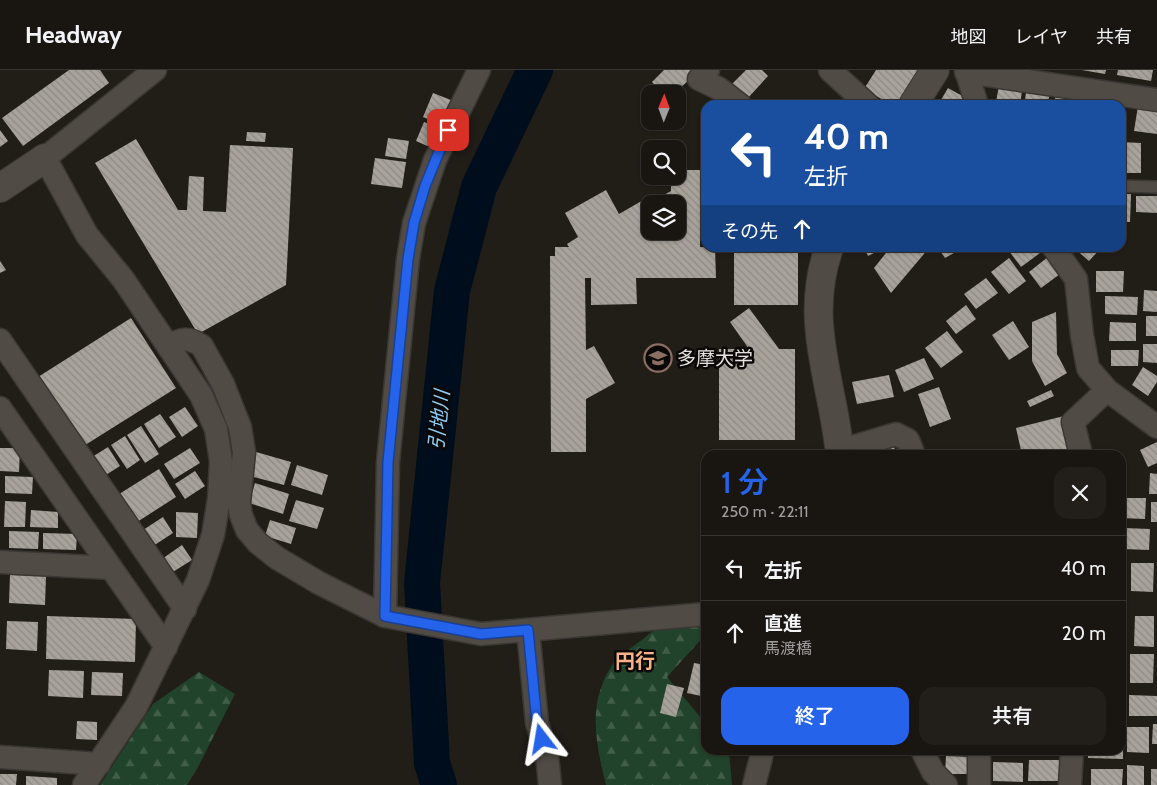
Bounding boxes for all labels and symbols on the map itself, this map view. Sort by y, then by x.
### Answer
north arrow [641,85,686,130]
pin [427,109,469,151]
school or university icon: 多摩大学 [643,343,673,373]
place label: 多摩大学 [677,347,753,370]
water label: 引地川 [424,387,454,451]
district label: 円行 [615,649,655,673]
position arrow [515,712,567,764]

